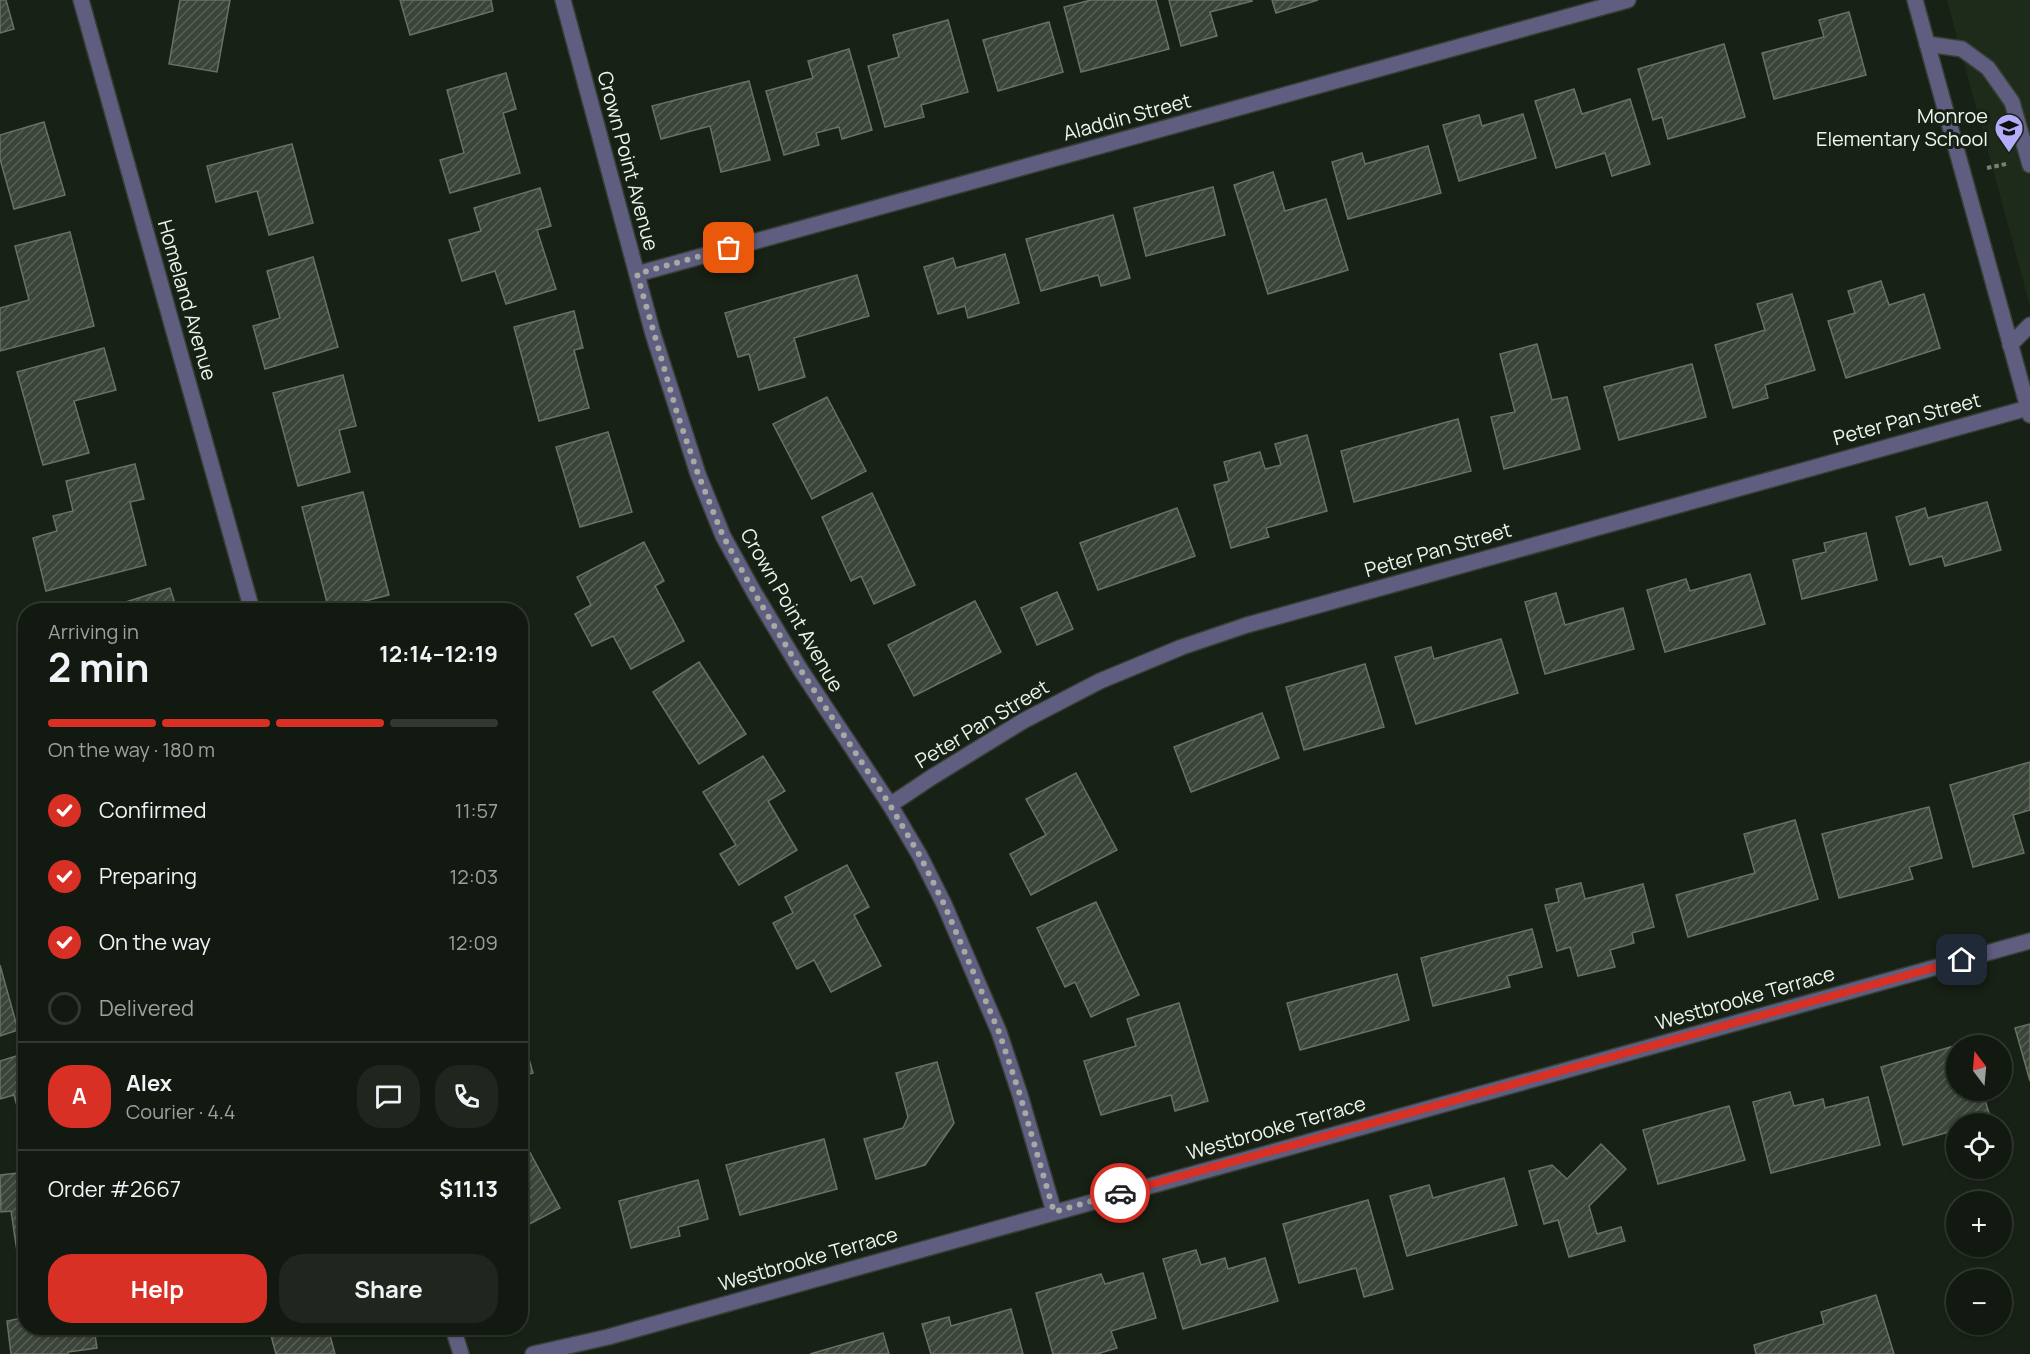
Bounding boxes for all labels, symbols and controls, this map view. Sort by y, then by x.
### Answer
street label: Crown Point Avenue [592,68,665,254]
street label: Aladdin Street [1060,86,1194,147]
place label: Monroe Elementary School [1816,102,1988,152]
school or university icon: Monroe Elementary School [1993,112,2025,154]
street label: Homeland Avenue [152,216,223,383]
pin [703,222,754,273]
icon: bag [712,231,745,264]
street label: Peter Pan Street [1830,386,1984,451]
street label: Peter Pan Street [1361,516,1514,583]
street label: Crown Point Avenue [735,523,850,697]
text: Arriving in [48,618,139,645]
text: 12:14–12:19 [379,639,498,669]
text: 2 min [48,640,149,694]
street label: Peter Pan Street [910,673,1054,774]
text: On the way · 180 m [48,736,215,763]
icon: check [48,794,81,827]
text: Confirmed [99,795,207,825]
text: 11:57 [455,797,498,824]
icon: check [48,860,81,893]
text: Preparing [99,861,197,891]
text: 12:03 [450,863,498,890]
icon: check [48,926,81,959]
text: On the way [99,927,211,957]
text: 12:09 [448,929,498,956]
pin [1936,934,1987,985]
icon: home [1945,943,1978,976]
street label: Westbrooke Terrace [1652,959,1838,1036]
text: Delivered [99,993,194,1023]
north arrow [1946,1035,2012,1101]
map controls [1946,1035,2012,1335]
button: chat [357,1065,420,1128]
button: phone [435,1065,498,1128]
text: Alex [126,1068,172,1098]
text: A [72,1081,87,1111]
street label: Westbrooke Terrace [1183,1089,1369,1166]
text: Courier · 4.4 [126,1098,236,1125]
button: locate [1946,1113,2012,1179]
courier [1090,1163,1150,1223]
text: Order #2667 [48,1174,181,1204]
text: $11.13 [439,1174,498,1204]
icon: car [1104,1177,1137,1210]
button: + [1946,1191,2012,1257]
street label: Westbrooke Terrace [715,1220,901,1297]
button: Help [48,1254,267,1323]
button: Share [279,1254,498,1323]
button: − [1946,1269,2012,1335]

